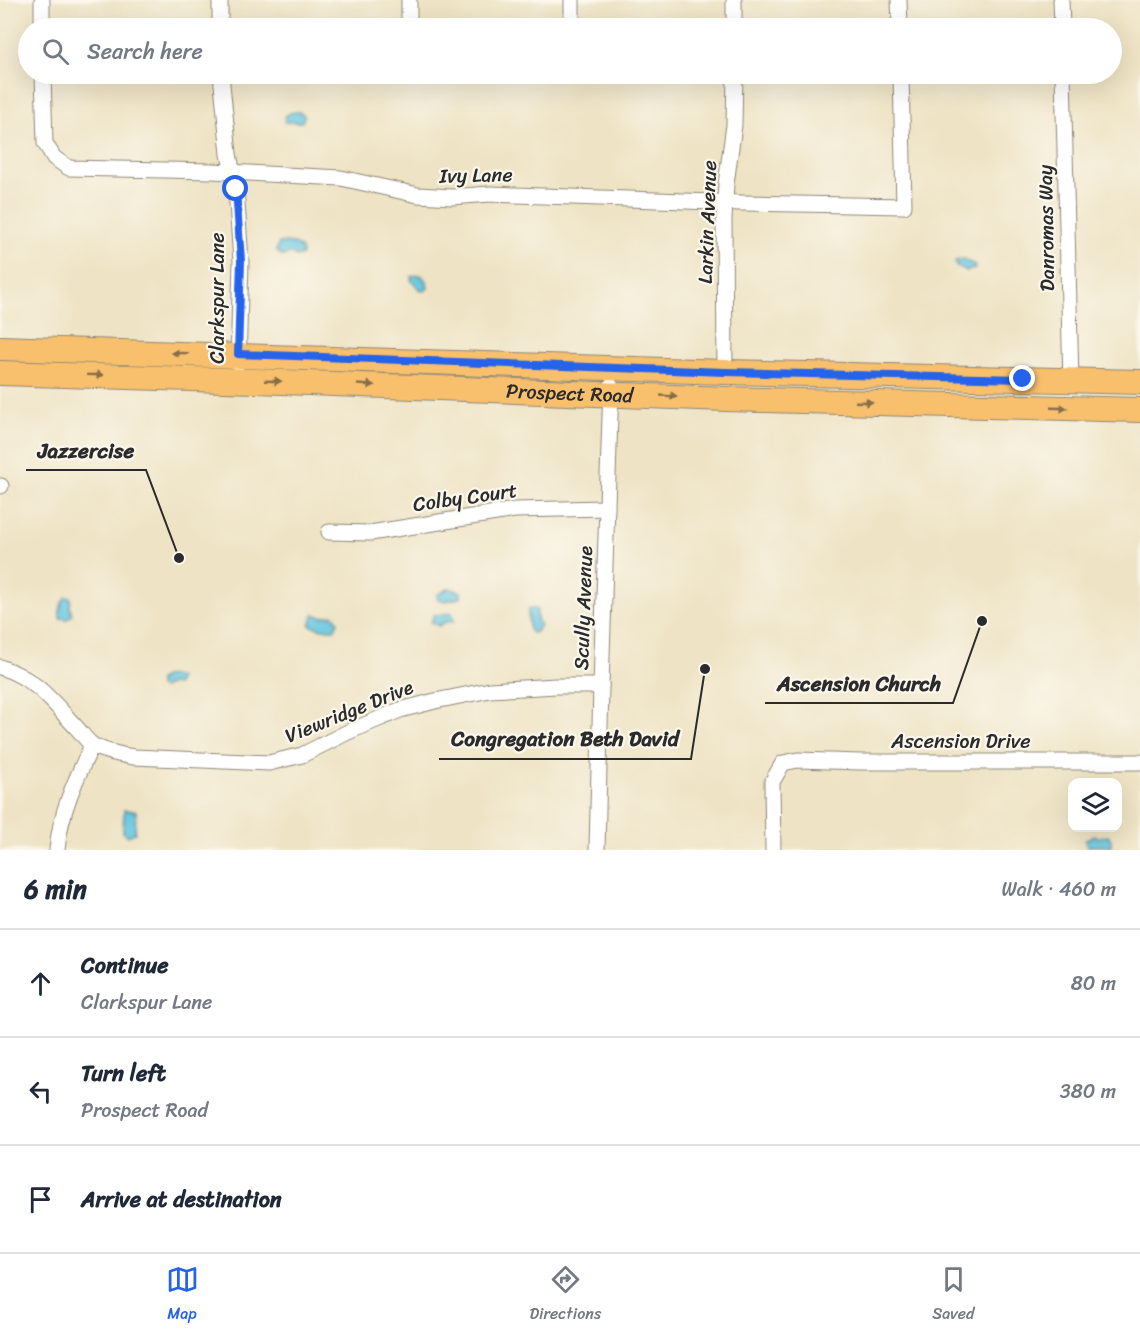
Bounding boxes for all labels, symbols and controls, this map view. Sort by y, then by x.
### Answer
search box [18,18,1122,84]
text: Search here [87,32,203,71]
icon: search [39,35,72,68]
street label: Ivy Lane [438,157,513,194]
street label: Larkin Avenue [688,160,727,284]
street label: Danromas Way [1028,164,1065,292]
route start [222,175,248,201]
street label: Clarkspur Lane [200,232,235,364]
one-way arrow [170,348,189,358]
route end [1009,365,1035,391]
one-way arrow [86,371,105,380]
street label: Prospect Road [505,374,635,413]
one-way arrow [264,377,283,386]
one-way arrow [357,381,376,390]
one-way arrow [659,392,678,401]
one-way arrow [854,398,873,407]
one-way arrow [1049,403,1068,412]
callout: Jazzercise [26,431,146,470]
text: Jazzercise [37,432,134,470]
street label: Colby Court [411,473,520,522]
street label: Scully Avenue [564,545,603,671]
callout: Ascension Church [765,664,953,703]
text: Ascension Church [776,665,941,703]
street label: Viewridge Drive [280,670,419,753]
callout: Congregation Beth David [439,720,691,759]
text: Congregation Beth David [450,720,681,758]
street label: Ascension Drive [890,724,1031,759]
map controls [1068,778,1122,832]
button: layers [1068,778,1122,832]
text: 6 min [24,866,87,912]
text: Walk · 460 m [1001,872,1116,907]
text: Continue [81,946,169,985]
text: 80 m [1071,966,1116,1001]
icon: ahead [24,967,57,1000]
text: Clarkspur Lane [81,985,212,1020]
text: Turn left [81,1054,166,1093]
text: 380 m [1060,1074,1116,1109]
icon: left [24,1075,57,1108]
text: Prospect Road [81,1093,208,1128]
text: Arrive at destination [81,1180,282,1219]
icon: arrive [24,1183,57,1216]
tab: Map [166,1263,199,1328]
tab: Directions [530,1263,601,1328]
tab: Saved [932,1263,974,1328]

